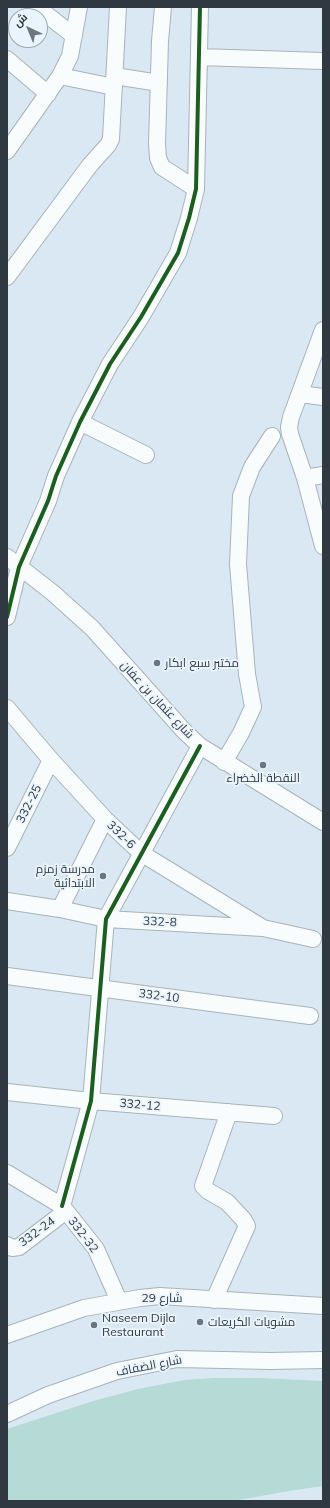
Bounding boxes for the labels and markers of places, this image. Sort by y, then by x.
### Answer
place label: مختبر سبع ابكار [165,656,239,670]
marker: مختبر سبع ابكار [152,658,162,668]
marker: النقطة الخضراء [258,760,268,770]
place label: النقطة الخضراء [226,771,300,785]
place label: مدرسة زمزم الابتدائية [36,862,95,890]
marker: مدرسة زمزم الابتدائية [98,871,108,881]
place label: Naseem Dijla Restaurant [102,1311,176,1339]
place label: مشويات الكريعات [208,1315,295,1329]
marker: مشويات الكريعات [195,1317,205,1327]
marker: Naseem Dijla Restaurant [89,1320,99,1330]

